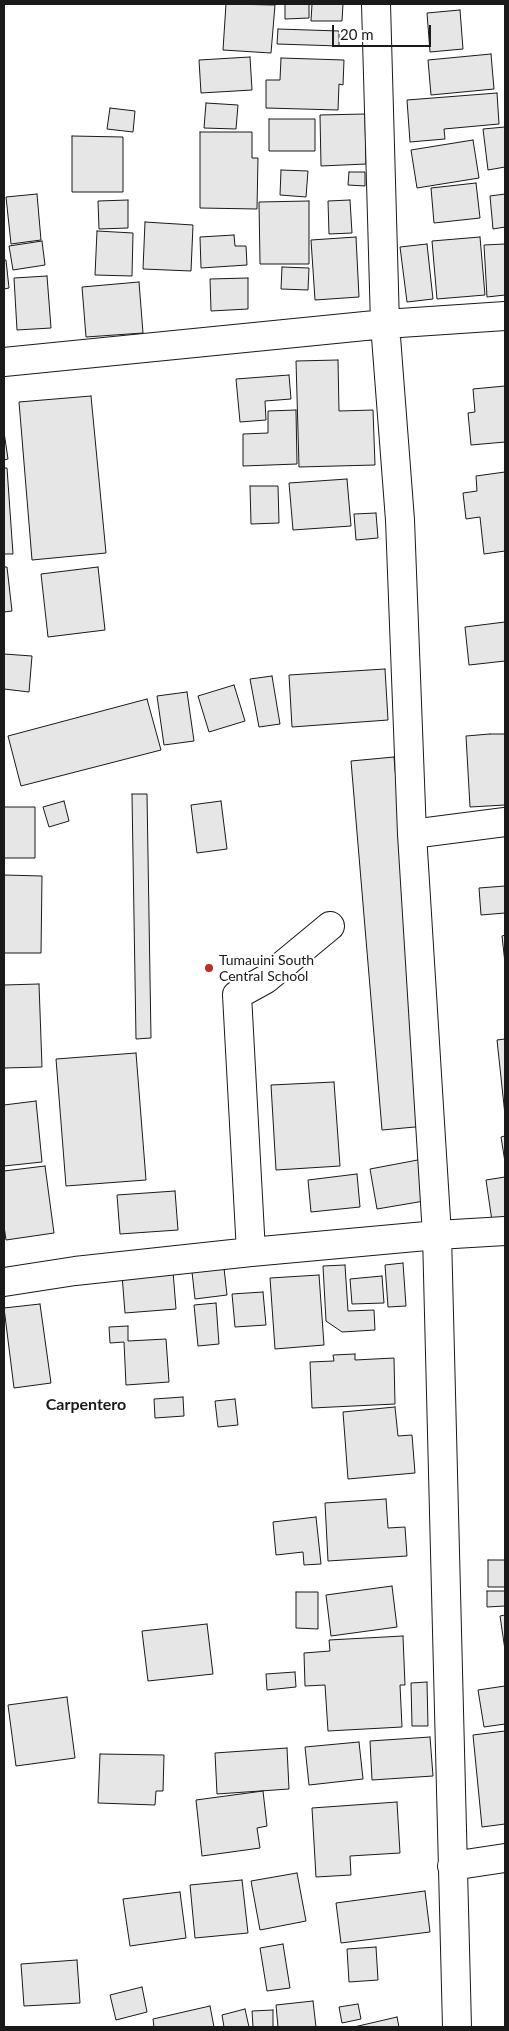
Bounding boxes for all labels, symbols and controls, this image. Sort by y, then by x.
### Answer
scale bar [334,15,433,47]
text: 20 m [340,25,374,43]
place label: Tumauini South Central School [219,952,314,984]
marker: Tumauini South Central School [203,962,215,974]
district label: Carpentero [46,1395,126,1415]

